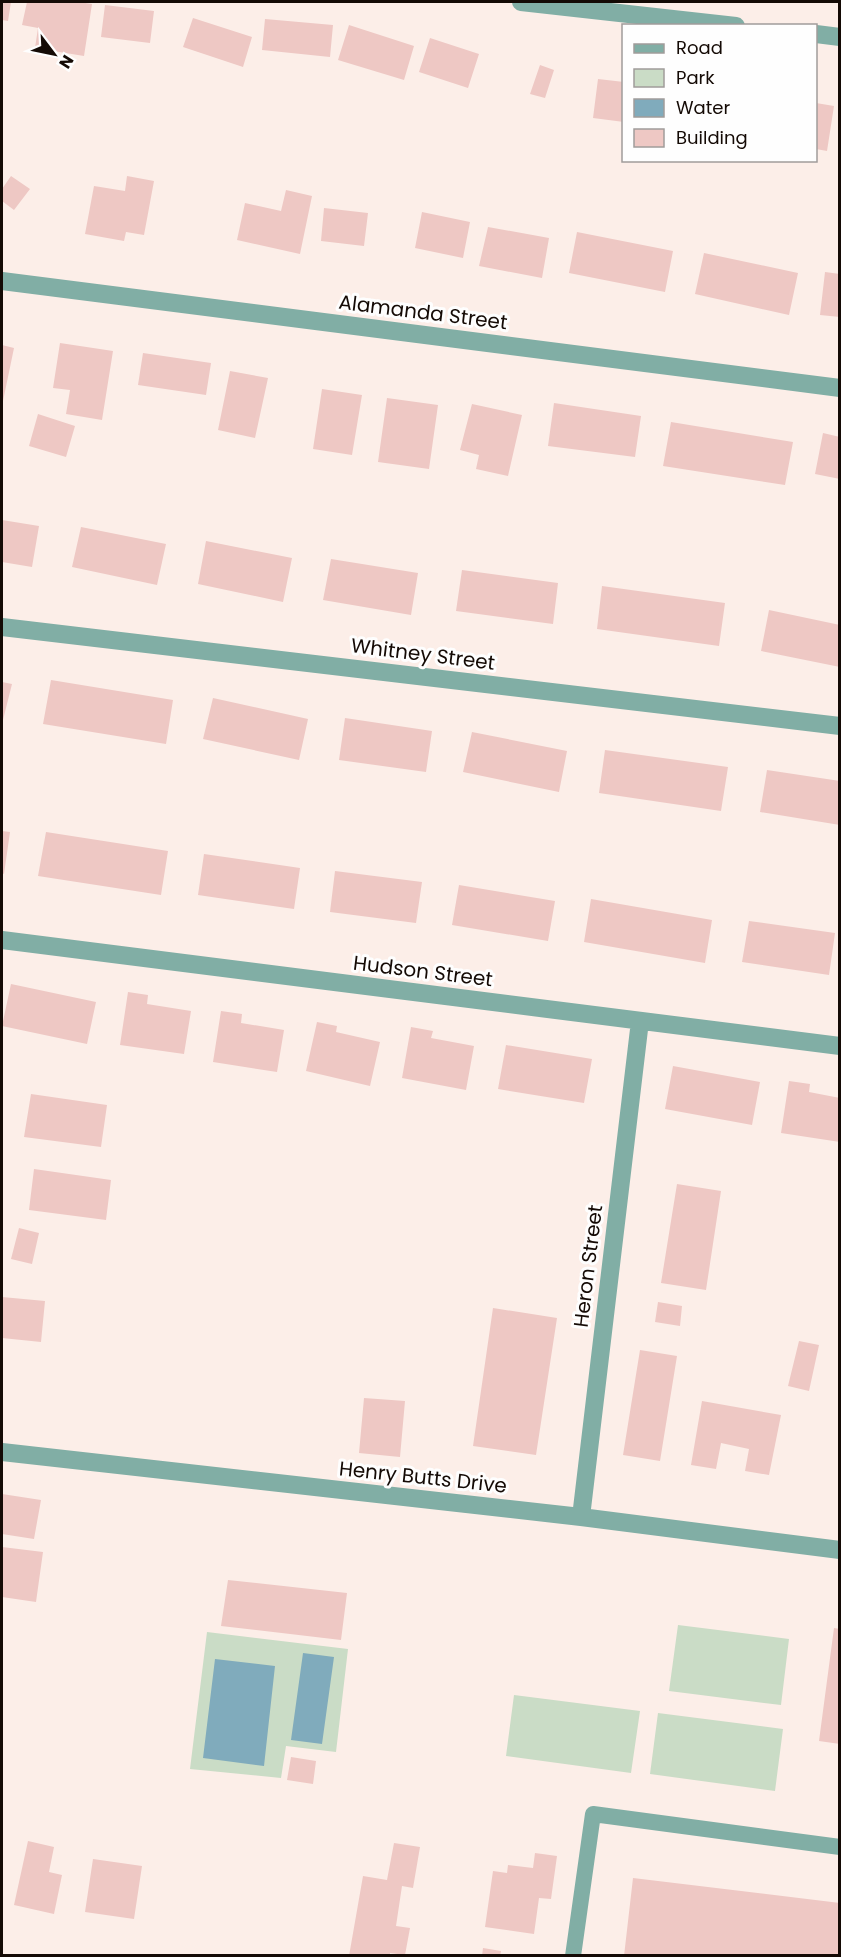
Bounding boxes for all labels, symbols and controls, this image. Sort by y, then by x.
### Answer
north arrow [24,24,84,84]
legend [622,24,817,162]
text: Road [676,35,723,60]
text: N [53,50,79,73]
text: Park [676,65,715,90]
text: Water [676,95,730,120]
text: Building [676,125,748,150]
street label: Alamanda Street [337,288,509,336]
street label: Whitney Street [349,631,497,677]
street label: Hudson Street [352,949,494,993]
street label: Heron Street [567,1203,609,1329]
street label: Henry Butts Drive [338,1454,508,1500]

